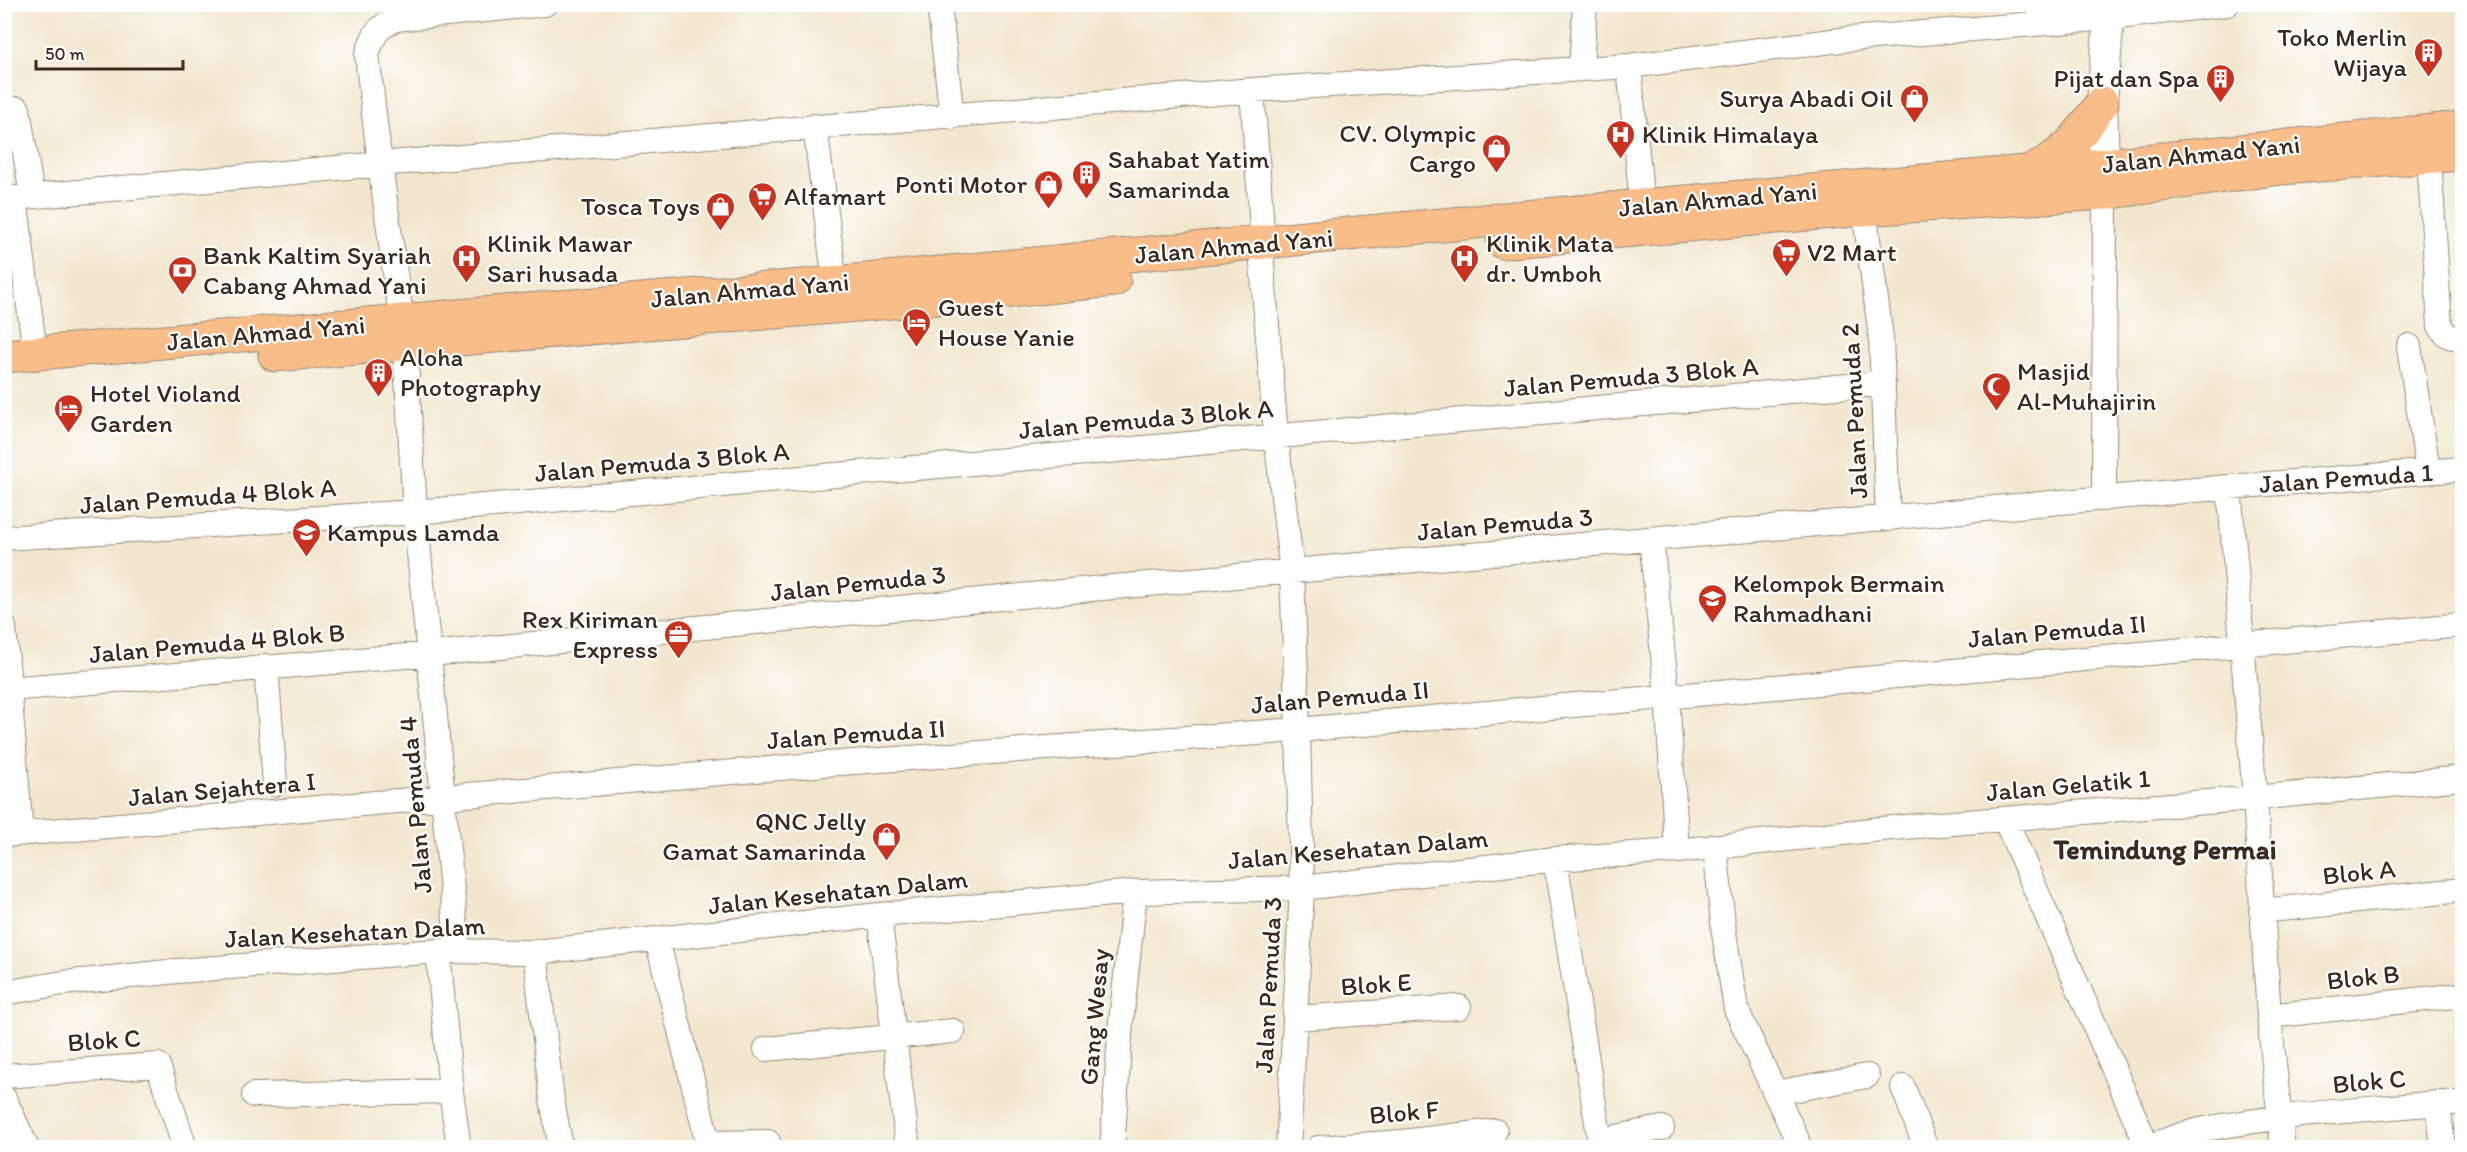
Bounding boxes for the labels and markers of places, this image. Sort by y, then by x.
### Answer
place label: Toko Merlin Wijaya [2277,21,2407,83]
building icon: Toko Merlin Wijaya [2412,36,2444,78]
place label: Pijat dan Spa [2054,62,2199,94]
building icon: Pijat dan Spa [2204,62,2236,104]
place label: Surya Abadi Oil [1719,82,1893,114]
shop icon: Surya Abadi Oil [1898,82,1930,124]
place label: CV. Olympic Cargo [1339,117,1476,179]
hospital icon: Klinik Himalaya [1605,118,1637,160]
place label: Klinik Himalaya [1642,118,1819,150]
shop icon: CV. Olympic Cargo [1481,132,1513,174]
place label: Sahabat Yatim Samarinda [1108,143,1269,205]
building icon: Sahabat Yatim Samarinda [1071,158,1103,200]
place label: Ponti Motor [895,168,1028,200]
shop icon: Ponti Motor [1032,168,1064,210]
supermarket icon: Alfamart [747,180,779,222]
place label: Alfamart [784,180,886,212]
place label: Tosca Toys [581,190,700,222]
shop icon: Tosca Toys [705,190,737,232]
place label: Klinik Mawar Sari husada [487,227,632,289]
place label: Klinik Mata dr. Umboh [1486,227,1614,289]
supermarket icon: V2 Mart [1770,236,1802,278]
place label: V2 Mart [1807,236,1897,268]
place label: Bank Kaltim Syariah Cabang Ahmad Yani [203,239,431,301]
hospital icon: Klinik Mawar Sari husada [450,242,482,284]
hospital icon: Klinik Mata dr. Umboh [1449,242,1481,284]
bank icon: Bank Kaltim Syariah Cabang Ahmad Yani [166,254,198,296]
place label: Guest House Yanie [938,291,1075,353]
hotel icon: Guest House Yanie [901,306,933,348]
place label: Aloha Photography [400,341,541,403]
place label: Masjid Al-Muhajirin [2017,355,2156,417]
building icon: Aloha Photography [363,356,395,398]
mosque icon: Masjid Al-Muhajirin [1980,370,2012,412]
place label: Hotel Violand Garden [90,377,241,439]
hotel icon: Hotel Violand Garden [53,392,85,434]
school or university icon: Kampus Lamda [290,516,322,558]
place label: Kampus Lamda [327,516,500,548]
place label: Kelompok Bermain Rahmadhani [1733,567,1945,629]
school or university icon: Kelompok Bermain Rahmadhani [1696,582,1728,624]
place label: Rex Kiriman Express [522,603,658,665]
office icon: Rex Kiriman Express [663,618,695,660]
place label: QNC Jelly Gamat Samarinda [662,805,866,867]
shop icon: QNC Jelly Gamat Samarinda [871,820,903,862]

